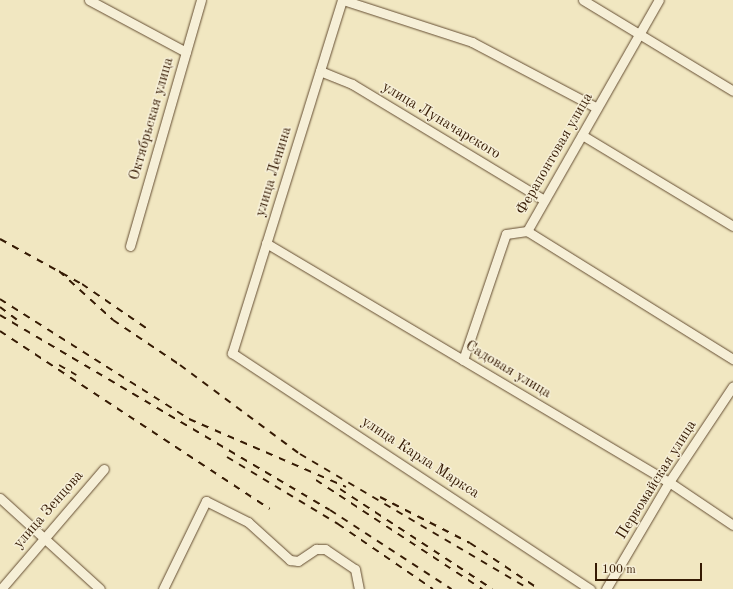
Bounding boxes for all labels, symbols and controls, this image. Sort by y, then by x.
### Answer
street label: Октябрьская улица [126,55,178,183]
street label: улица Луначарского [378,78,504,164]
street label: Ферапонтовая улица [513,90,597,218]
street label: улица Ленина [252,125,296,219]
street label: Садовая улица [462,337,554,403]
street label: улица Карла Маркса [358,413,482,503]
street label: Первомайская улица [613,417,701,543]
street label: улица Зенцова [10,467,88,553]
scale bar [597,555,704,581]
text: 100 m [602,564,636,576]

